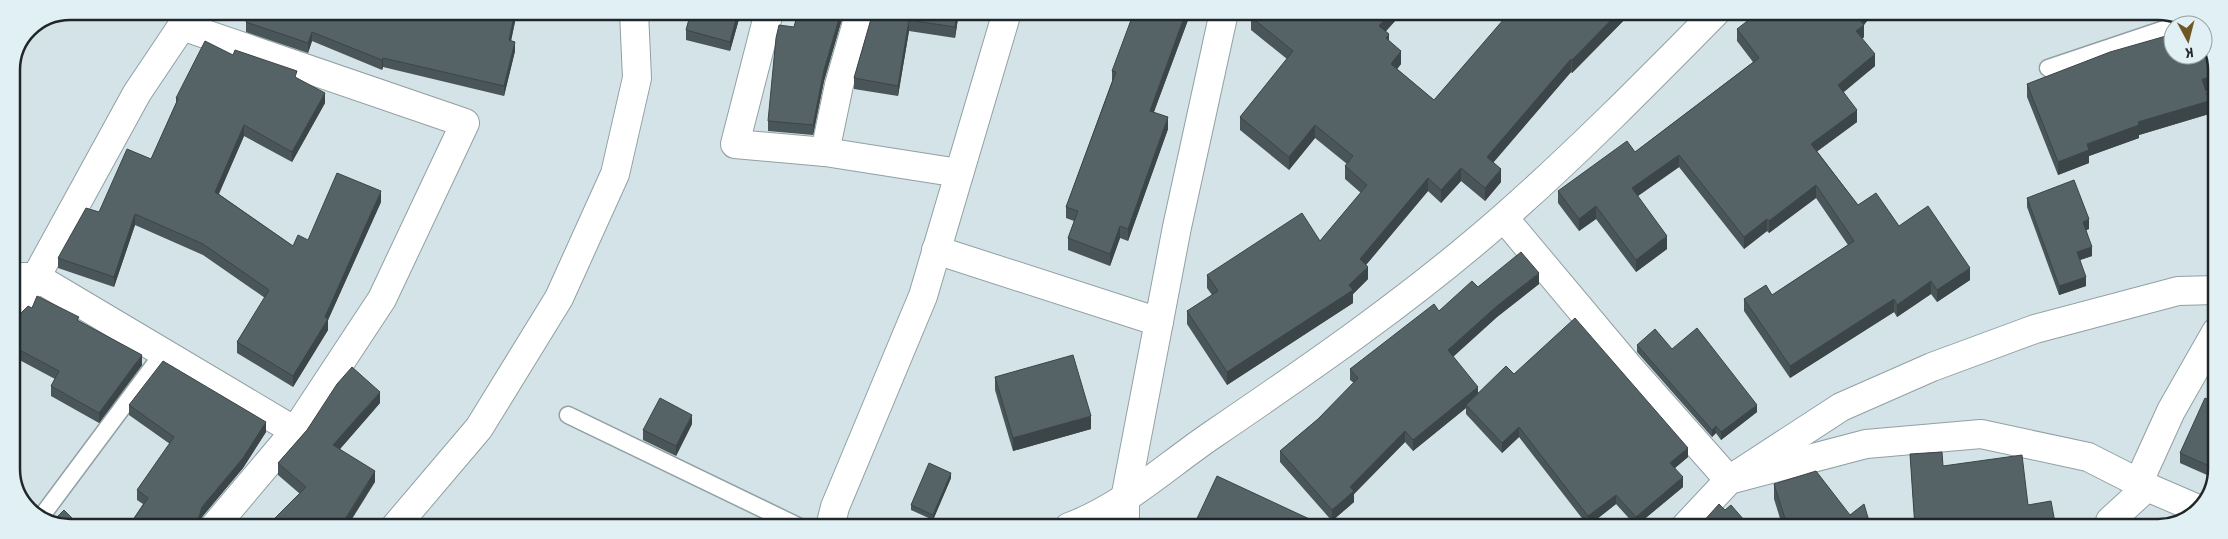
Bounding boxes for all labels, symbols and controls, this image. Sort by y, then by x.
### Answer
north arrow [2163,15,2213,65]
text: K [2184,42,2195,64]

